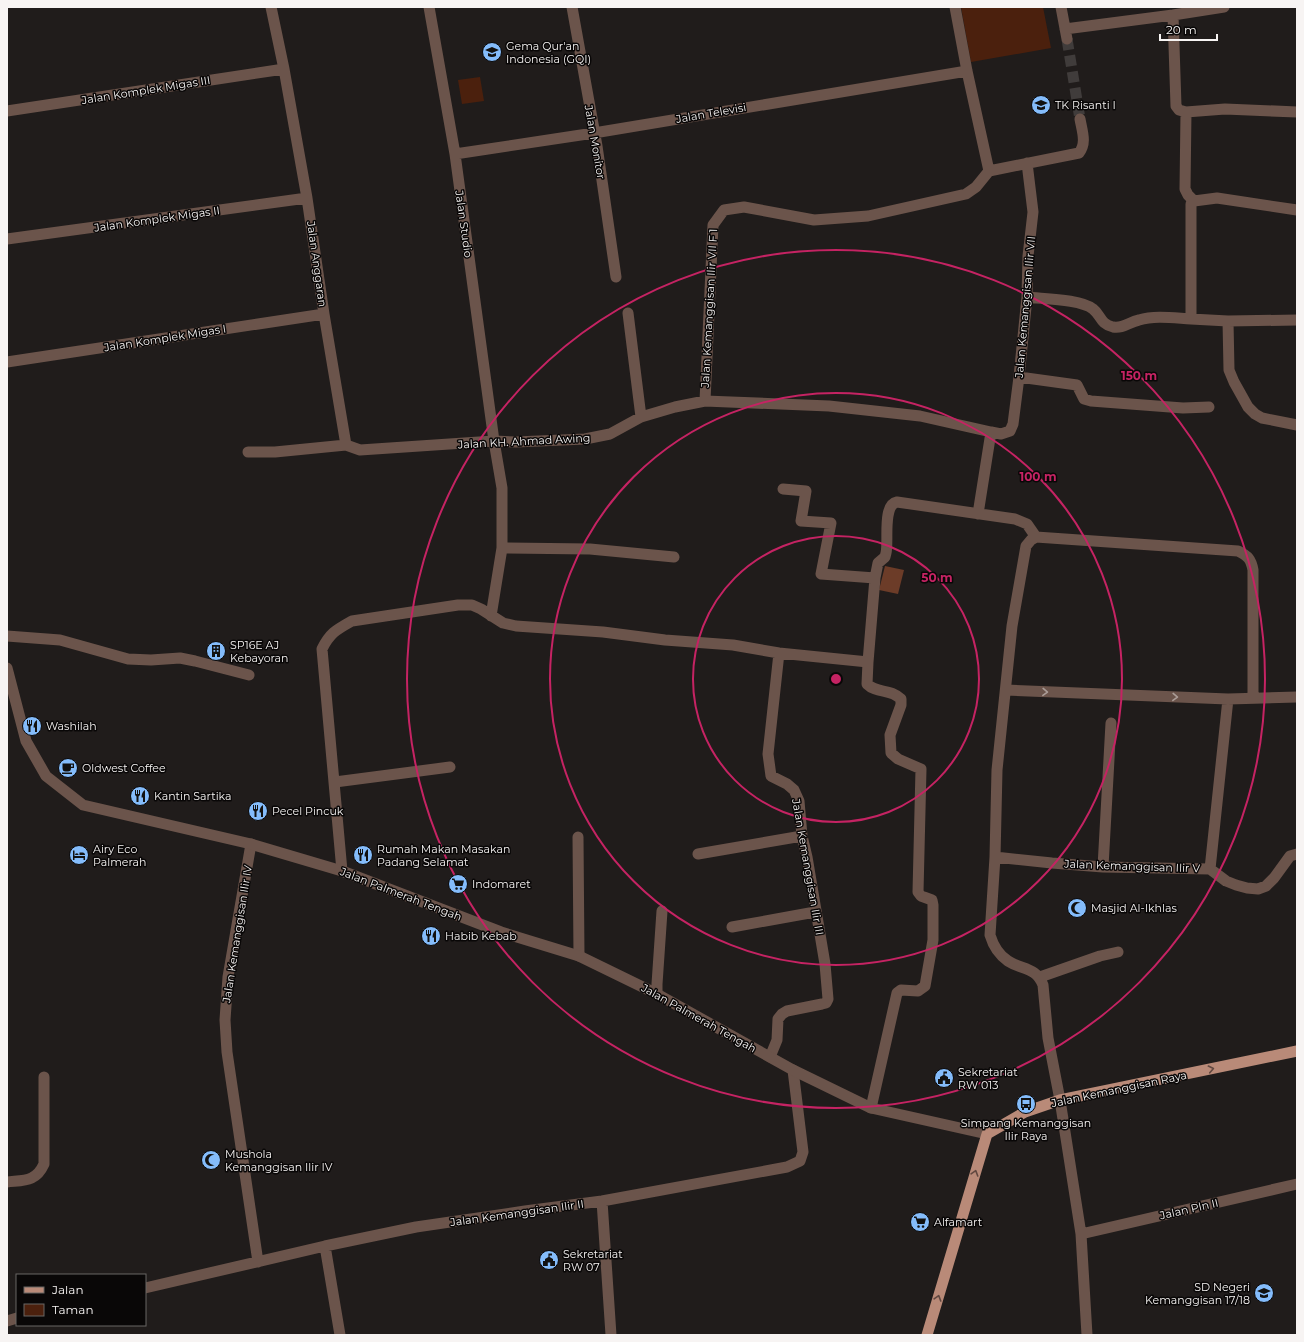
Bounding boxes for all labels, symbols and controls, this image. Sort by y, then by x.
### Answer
scale bar [1160,16,1217,42]
text: 20 m [1166,22,1197,37]
place label: Gema Qur'an Indonesia (GQI) [506,39,591,66]
school or university icon: Gema Qur'an Indonesia (GQI) [481,41,503,63]
street label: Jalan Komplek Migas III [80,73,211,107]
school or university icon: TK Risanti I [1030,94,1052,116]
place label: TK Risanti I [1055,98,1116,112]
street label: Jalan Televisi [674,100,747,126]
street label: Jalan Monitor [581,103,608,180]
street label: Jalan Studio [452,189,476,259]
street label: Jalan Komplek Migas II [92,203,221,235]
street label: Jalan Anggaran [304,219,330,308]
street label: Jalan Kemanggisan Ilir VII F 1 [698,228,720,389]
street label: Jalan Kemanggisan Ilir VII [1012,235,1038,380]
street label: Jalan Komplek Migas I [102,321,227,355]
text: 150 m [1121,368,1157,383]
street label: Jalan KH. Ahmad Awing [456,431,591,452]
text: 100 m [1020,469,1056,484]
text: 50 m [921,570,953,585]
place label: SP16E AJ Kebayoran [230,638,288,665]
building icon: SP16E AJ Kebayoran [205,640,227,662]
centre of rings [829,672,843,686]
one-way arrow [1042,687,1048,696]
one-way arrow [1172,692,1178,701]
restaurant icon: Washilah [21,715,43,737]
place label: Washilah [46,719,97,733]
cafe icon: Oldwest Coffee [57,757,79,779]
place label: Oldwest Coffee [82,761,166,775]
restaurant icon: Kantin Sartika [129,785,151,807]
place label: Kantin Sartika [154,789,232,803]
street label: Jalan Kemanggisan Ilir III [789,797,827,936]
restaurant icon: Pecel Pincuk [247,800,269,822]
place label: Pecel Pincuk [272,804,344,818]
place label: Airy Eco Palmerah [93,842,146,869]
place label: Rumah Makan Masakan Padang Selamat [377,842,510,869]
hotel icon: Airy Eco Palmerah [68,844,90,866]
restaurant icon: Rumah Makan Masakan Padang Selamat [352,844,374,866]
street label: Jalan Kemanggisan Ilir V [1063,857,1201,875]
street label: Jalan Kemanggisan Ilir IV [219,864,255,1005]
street label: Jalan Palmerah Tengah [337,864,464,924]
supermarket icon: Indomaret [447,873,469,895]
place label: Indomaret [472,877,531,891]
mosque icon: Masjid Al-Ikhlas [1066,897,1088,919]
place label: Masjid Al-Ikhlas [1091,901,1178,915]
restaurant icon: Habib Kebab [420,925,442,947]
place label: Habib Kebab [445,929,517,943]
street label: Jalan Palmerah Tengah [638,980,759,1055]
place label: Sekretariat RW 013 [958,1065,1018,1092]
one-way arrow [1208,1065,1214,1073]
public building icon: Sekretariat RW 013 [933,1067,955,1089]
street label: Jalan Kemanggisan Raya [1049,1068,1188,1110]
bus stop icon: Simpang Kemanggisan Ilir Raya [1015,1093,1037,1115]
place label: Simpang Kemanggisan Ilir Raya [961,1116,1091,1143]
place label: Mushola Kemanggisan Ilir IV [225,1147,333,1174]
mosque icon: Mushola Kemanggisan Ilir IV [200,1149,222,1171]
one-way arrow [970,1170,979,1177]
street label: Jalan Pln II [1157,1195,1220,1223]
street label: Jalan Kemanggisan Ilir II [448,1197,585,1229]
supermarket icon: Alfamart [909,1211,931,1233]
place label: Alfamart [934,1215,983,1229]
place label: Sekretariat RW 07 [563,1247,623,1274]
public building icon: Sekretariat RW 07 [538,1249,560,1271]
legend [16,1274,146,1326]
place label: SD Negeri Kemanggisan 17/18 [1145,1280,1250,1307]
text: Jalan [51,1282,84,1297]
school or university icon: SD Negeri Kemanggisan 17/18 [1253,1282,1275,1304]
one-way arrow [933,1294,942,1301]
text: Taman [52,1302,94,1317]

